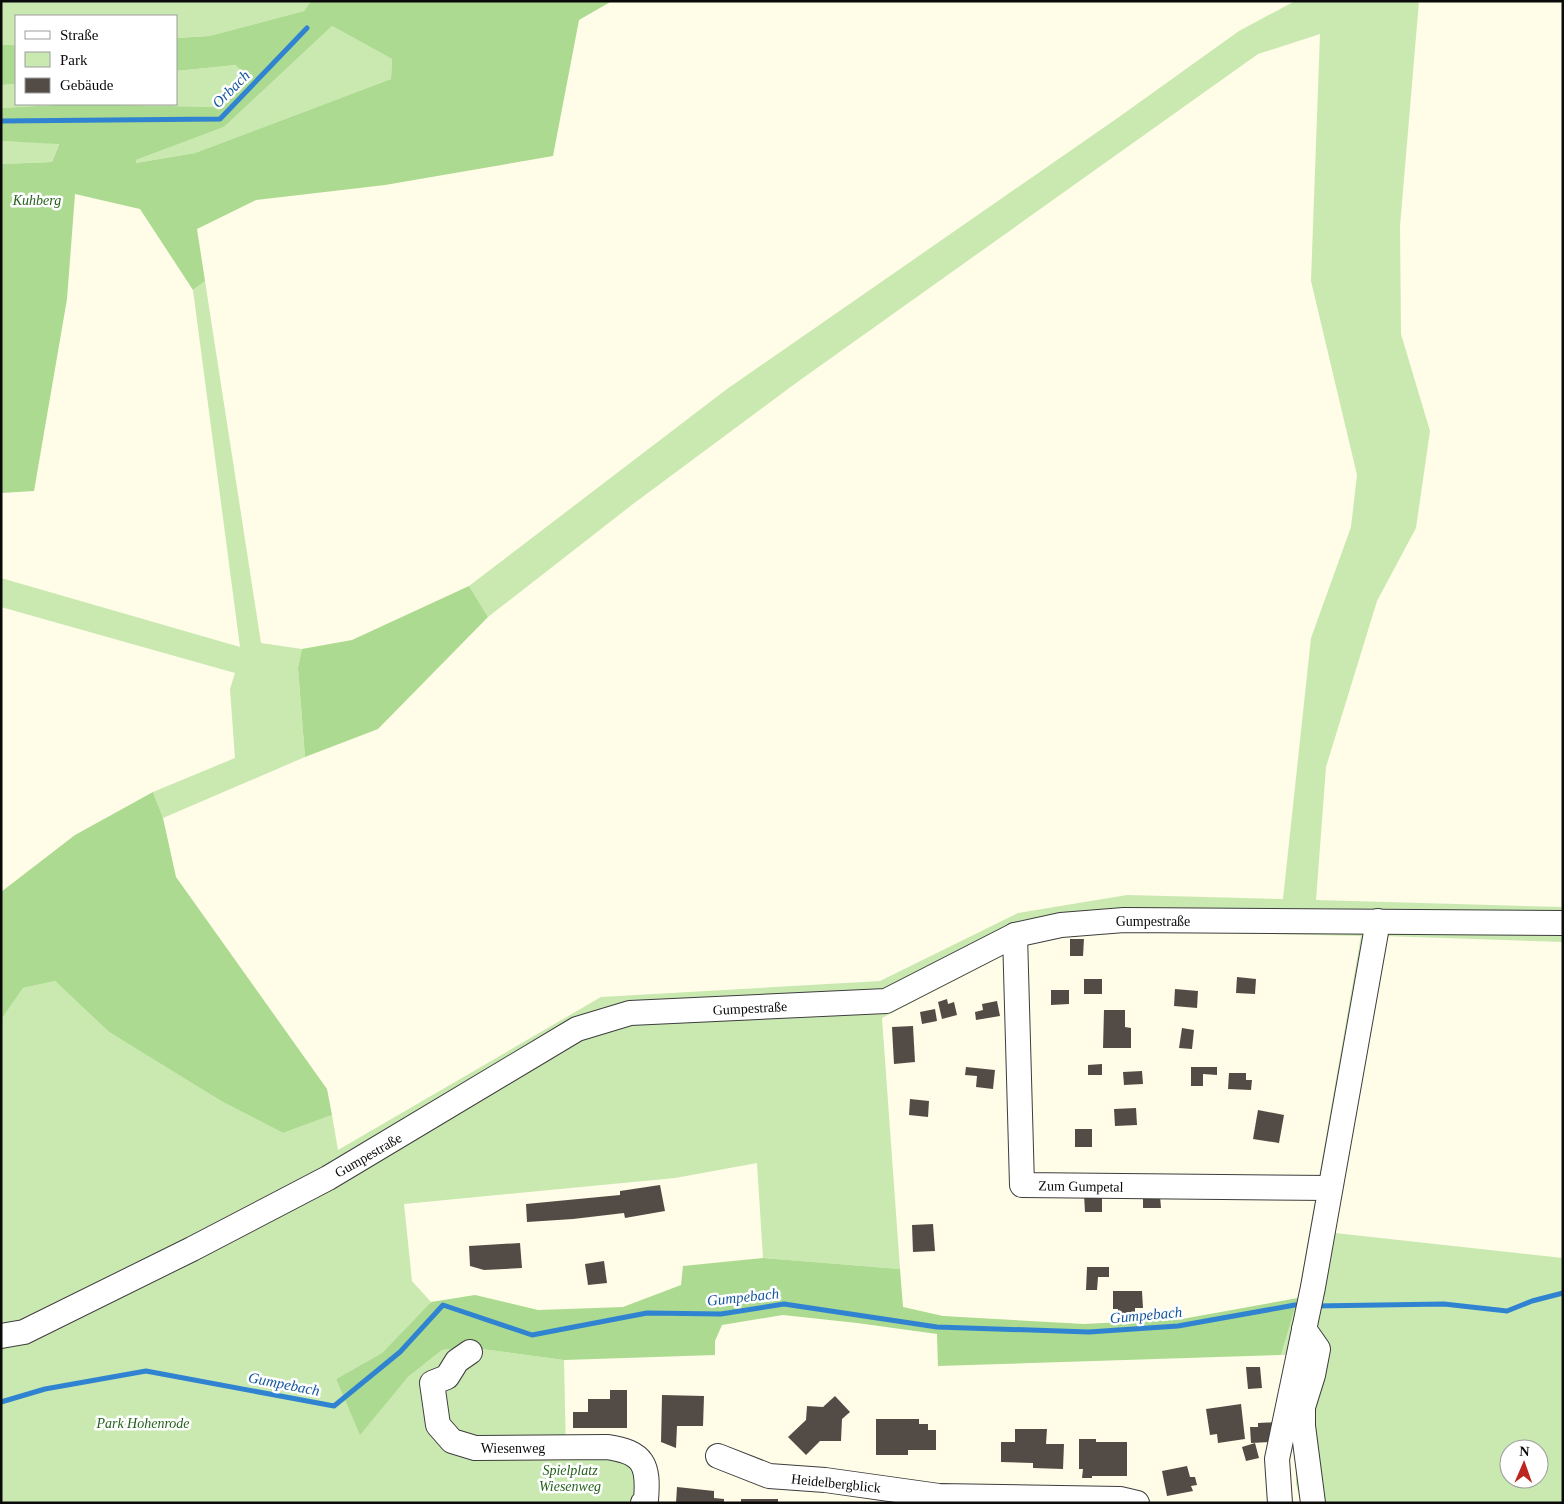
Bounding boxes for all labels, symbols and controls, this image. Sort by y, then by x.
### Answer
legend [15,15,178,105]
text: Straße [60,27,99,43]
text: Park [60,52,88,68]
water label: Orbach [209,67,253,111]
text: Gebäude [60,77,114,93]
park label: Kuhberg [12,193,61,208]
street label: Gumpestraße [1116,914,1190,929]
street label: Gumpestraße [712,999,788,1018]
street label: Gumpestraße [332,1130,404,1181]
street label: Zum Gumpetal [1038,1178,1124,1195]
water label: Gumpebach [706,1285,780,1309]
water label: Gumpebach [1109,1304,1183,1326]
water label: Gumpebach [247,1369,321,1399]
park label: Park Hohenrode [95,1416,190,1431]
north arrow [1499,1439,1549,1489]
street label: Wiesenweg [481,1441,545,1456]
text: N [1519,1444,1530,1459]
park label: Spielplatz Wiesenweg [539,1463,601,1494]
street label: Heidelbergblick [790,1471,881,1496]

